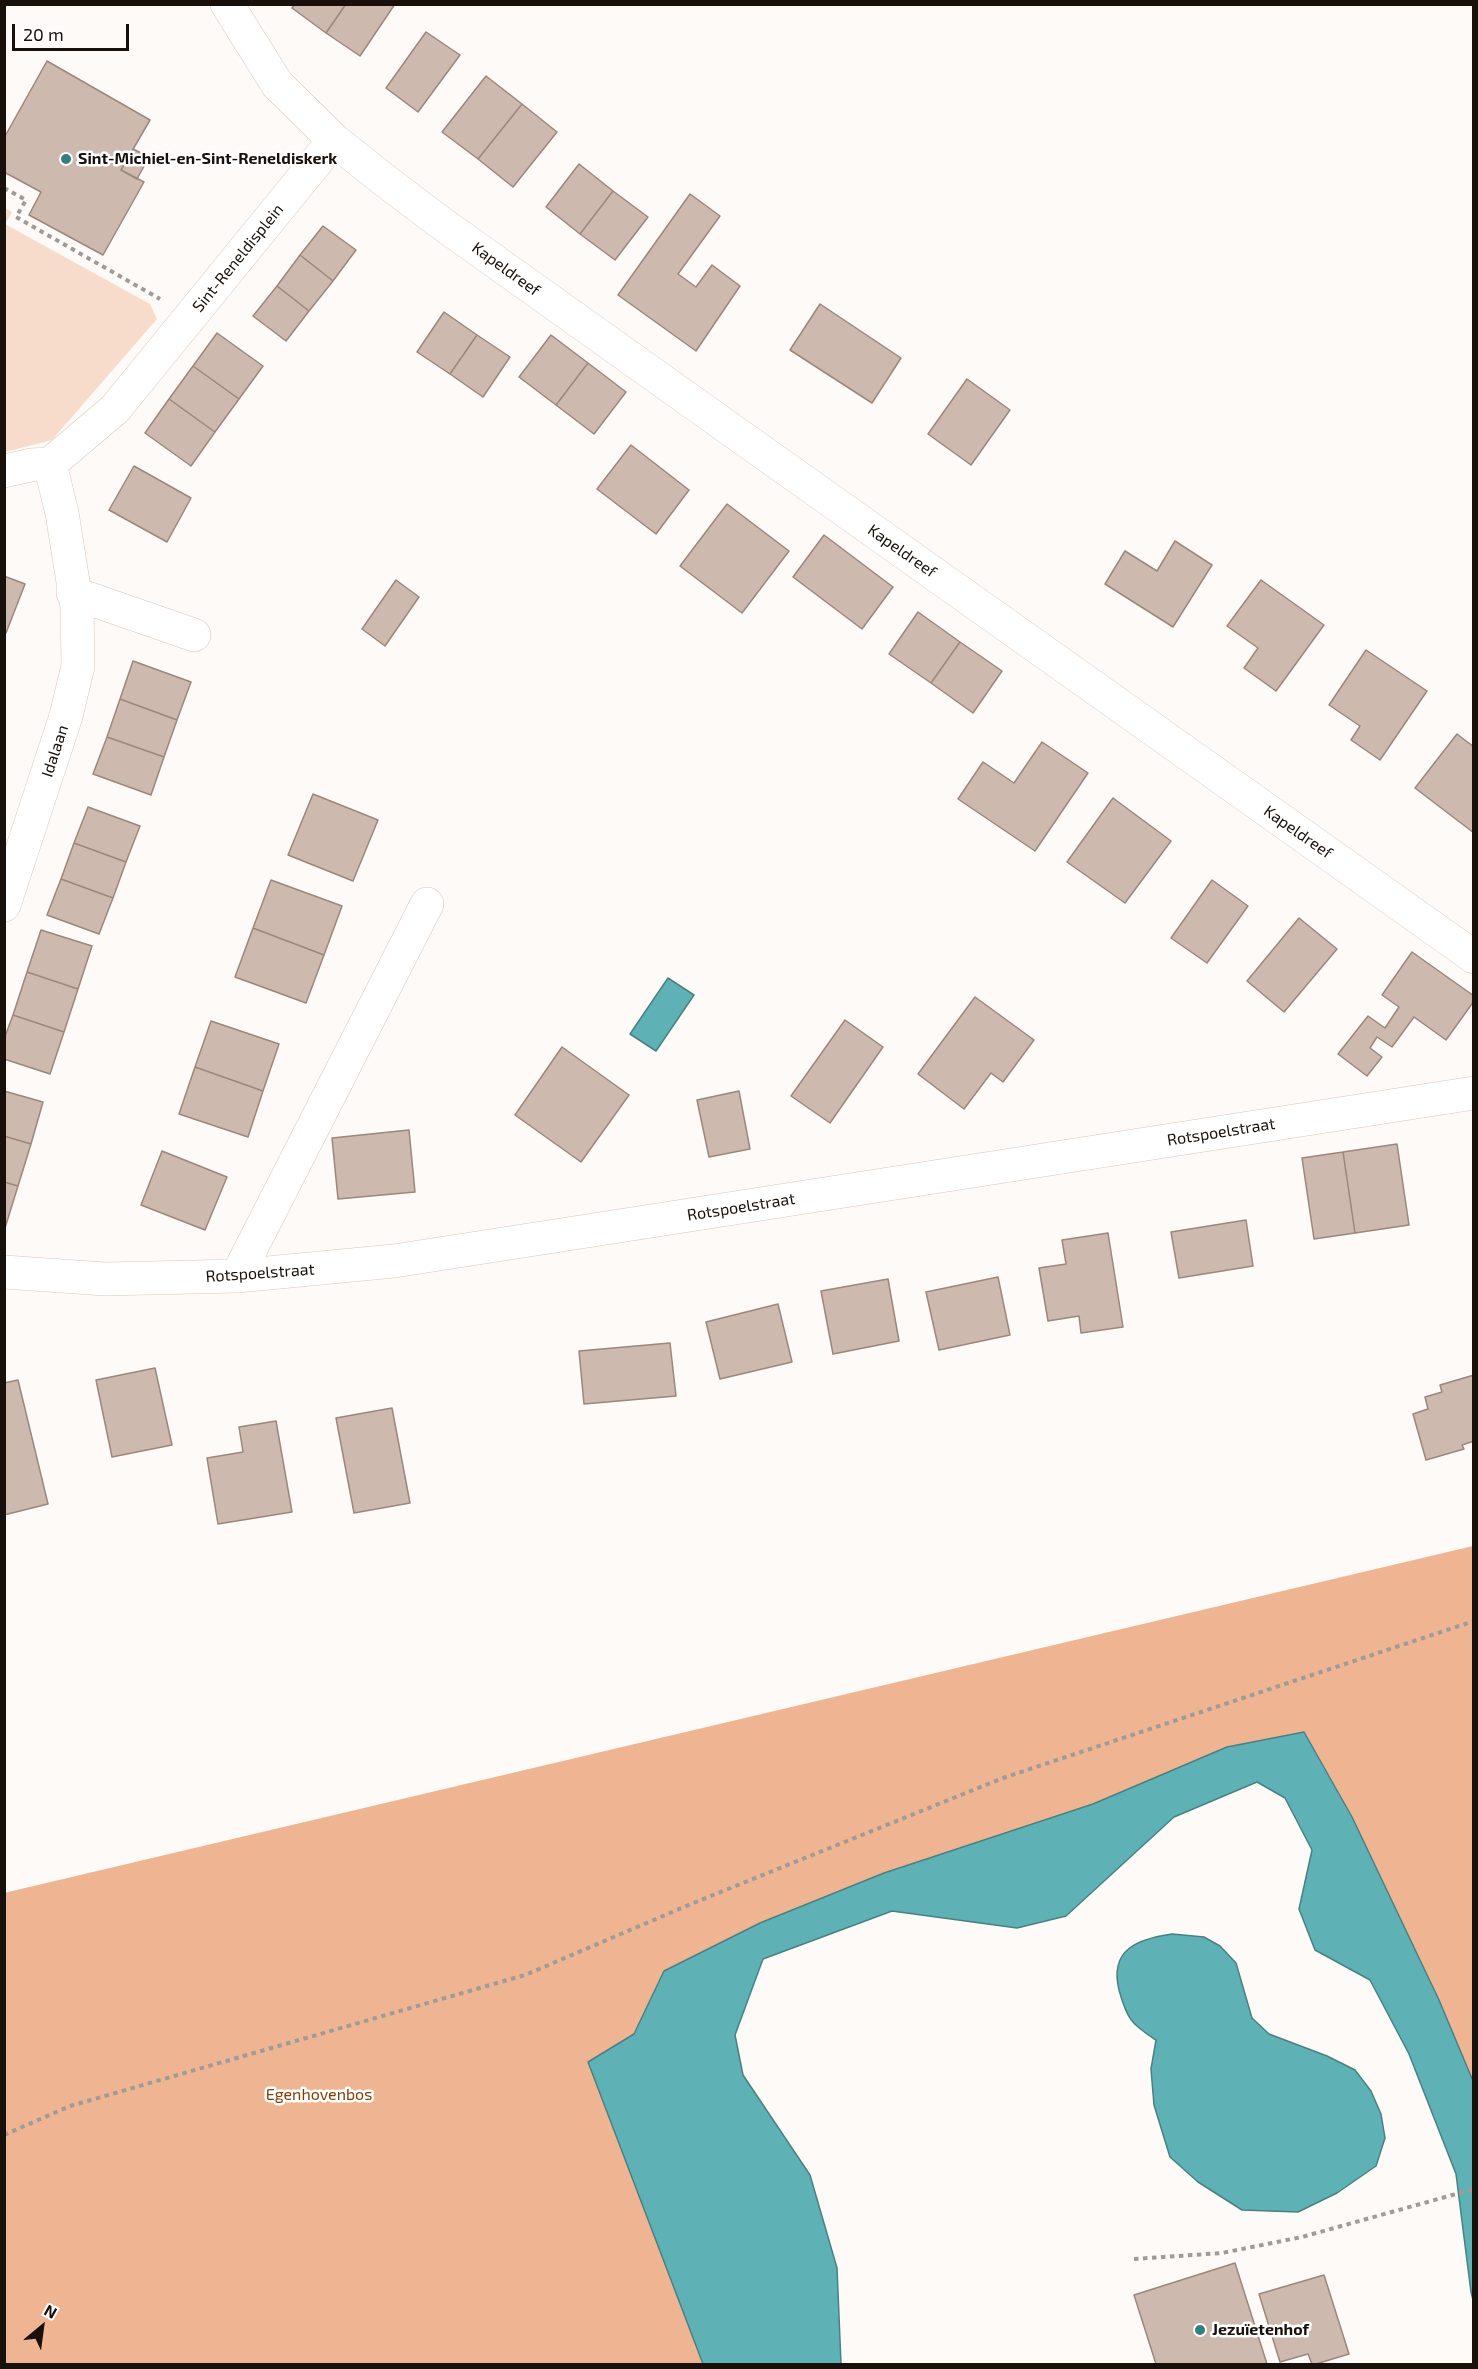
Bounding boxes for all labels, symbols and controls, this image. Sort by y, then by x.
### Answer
scale bar [15,12,132,50]
text: 20 m [23,23,64,45]
place label: Sint-Michiel-en-Sint-Reneldiskerk [78,149,337,169]
marker: Sint-Michiel-en-Sint-Reneldiskerk [59,152,73,166]
street label: Sint-Reneldisplein [188,200,288,316]
street label: Kapeldreef [468,238,544,300]
street label: Kapeldreef [864,520,940,582]
street label: Idalaan [38,722,72,780]
street label: Kapeldreef [1260,801,1336,863]
street label: Rotspoelstraat [1166,1114,1276,1150]
street label: Rotspoelstraat [686,1189,796,1225]
street label: Rotspoelstraat [205,1260,315,1286]
park label: Egenhovenbos [266,2085,372,2105]
north arrow [12,2297,72,2357]
text: N [41,2300,61,2322]
place label: Jezuïetenhof [1212,2320,1309,2340]
marker: Jezuïetenhof [1193,2323,1207,2337]

